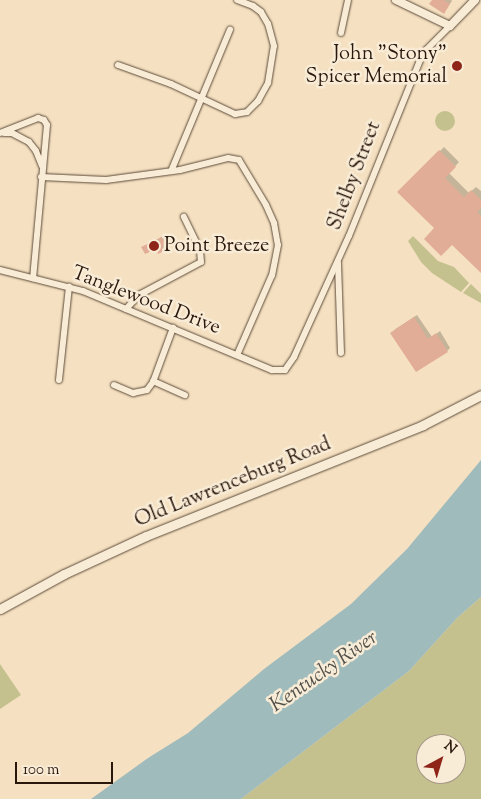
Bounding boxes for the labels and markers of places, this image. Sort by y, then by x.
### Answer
place label: John "Stony" Spicer Memorial [306,42,447,89]
marker: John "Stony" Spicer Memorial [451,60,463,72]
place label: Point Breeze [164,234,269,258]
marker: Point Breeze [148,240,160,252]

